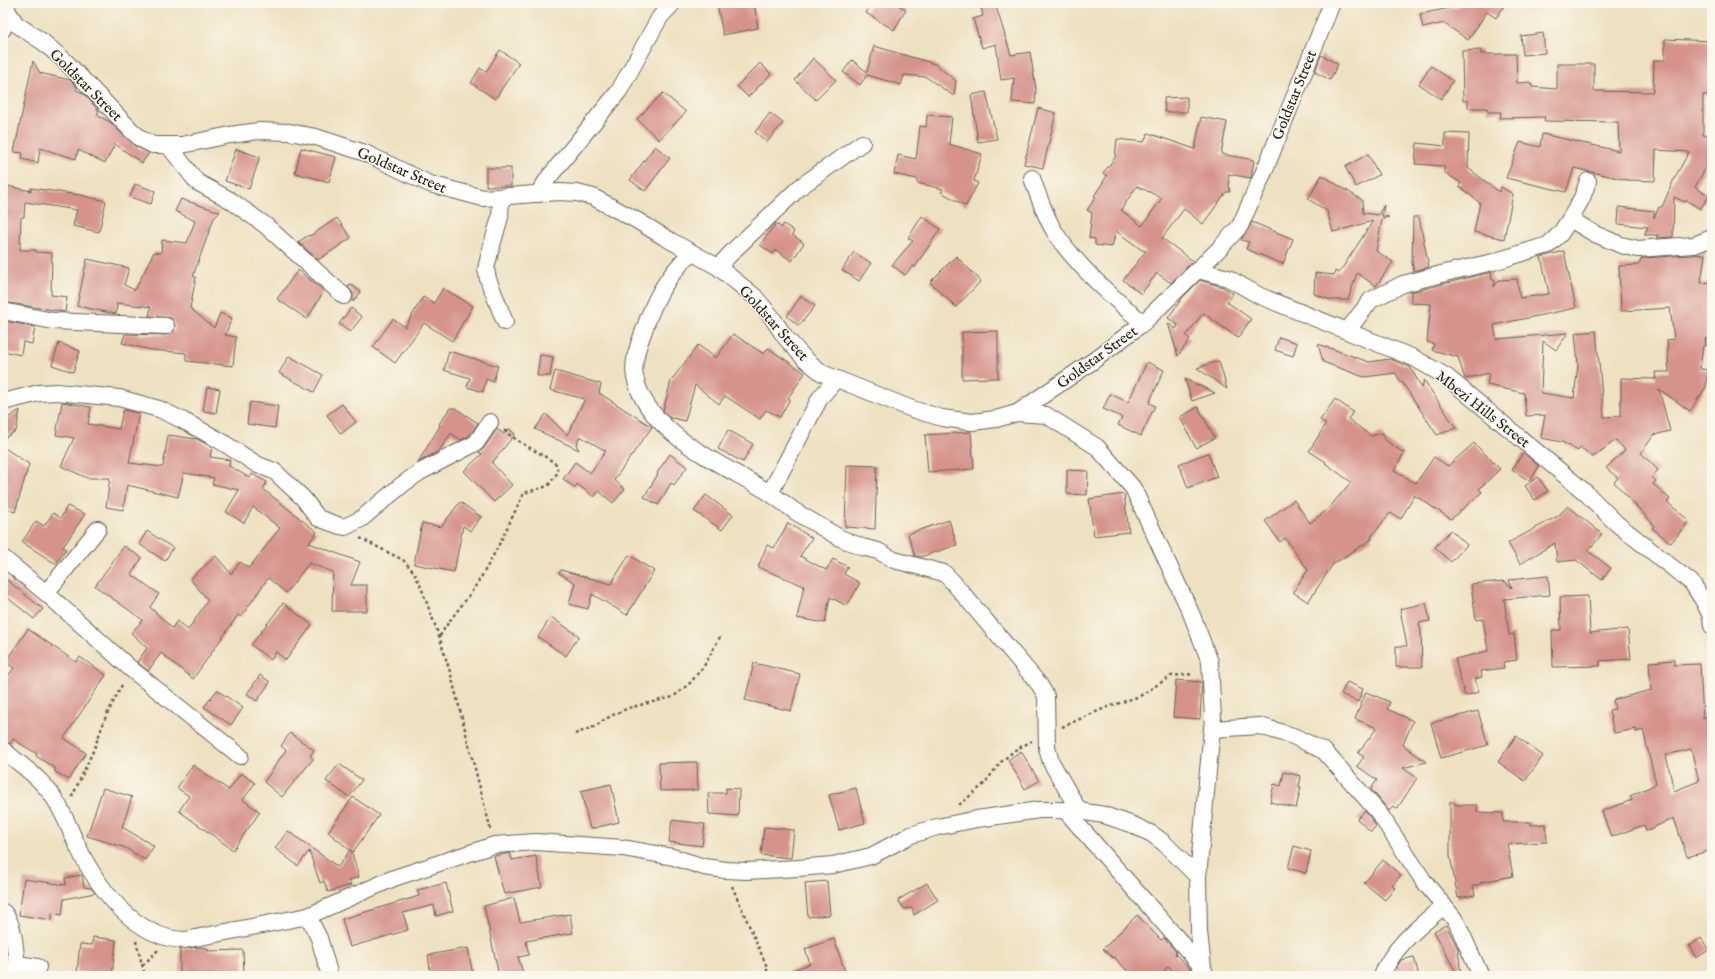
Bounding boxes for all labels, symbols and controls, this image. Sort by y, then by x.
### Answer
street label: Goldstar Street [45,45,126,126]
street label: Goldstar Street [1268,48,1321,143]
street label: Goldstar Street [354,143,449,198]
street label: Goldstar Street [735,282,812,365]
street label: Goldstar Street [1053,322,1141,393]
street label: Mbezi Hills Street [1432,367,1534,452]

